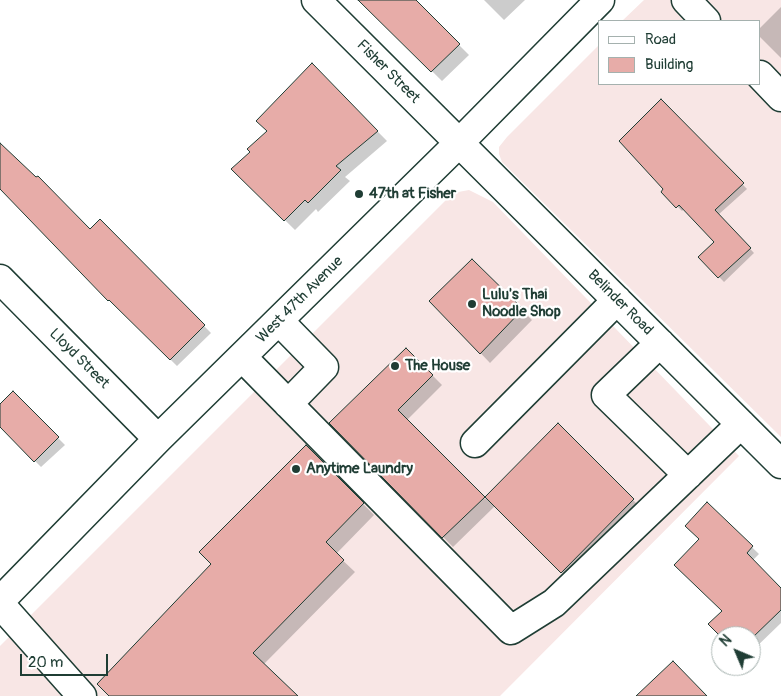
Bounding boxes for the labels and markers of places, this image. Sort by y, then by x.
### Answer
place label: 47th at Fisher [369,185,456,203]
marker: 47th at Fisher [353,188,365,200]
place label: Lulu's Thai Noodle Shop [482,286,561,321]
marker: Lulu's Thai Noodle Shop [466,298,478,310]
place label: The House [405,357,470,375]
marker: The House [389,360,401,372]
place label: Anytime Laundry [306,460,413,478]
marker: Anytime Laundry [290,463,302,475]

